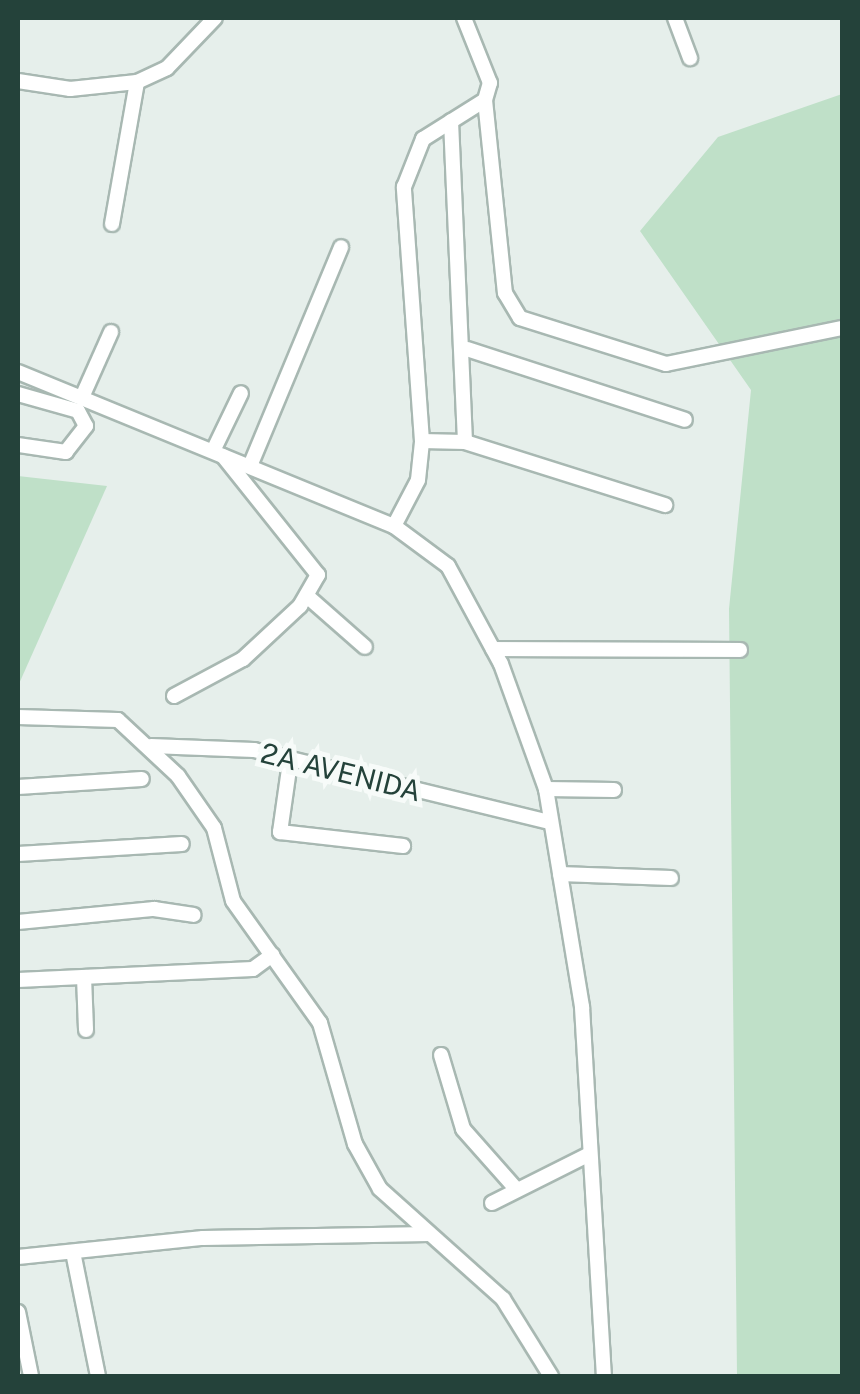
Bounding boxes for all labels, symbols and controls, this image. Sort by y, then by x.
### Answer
street label: 2A AVENIDA [257,736,425,808]

